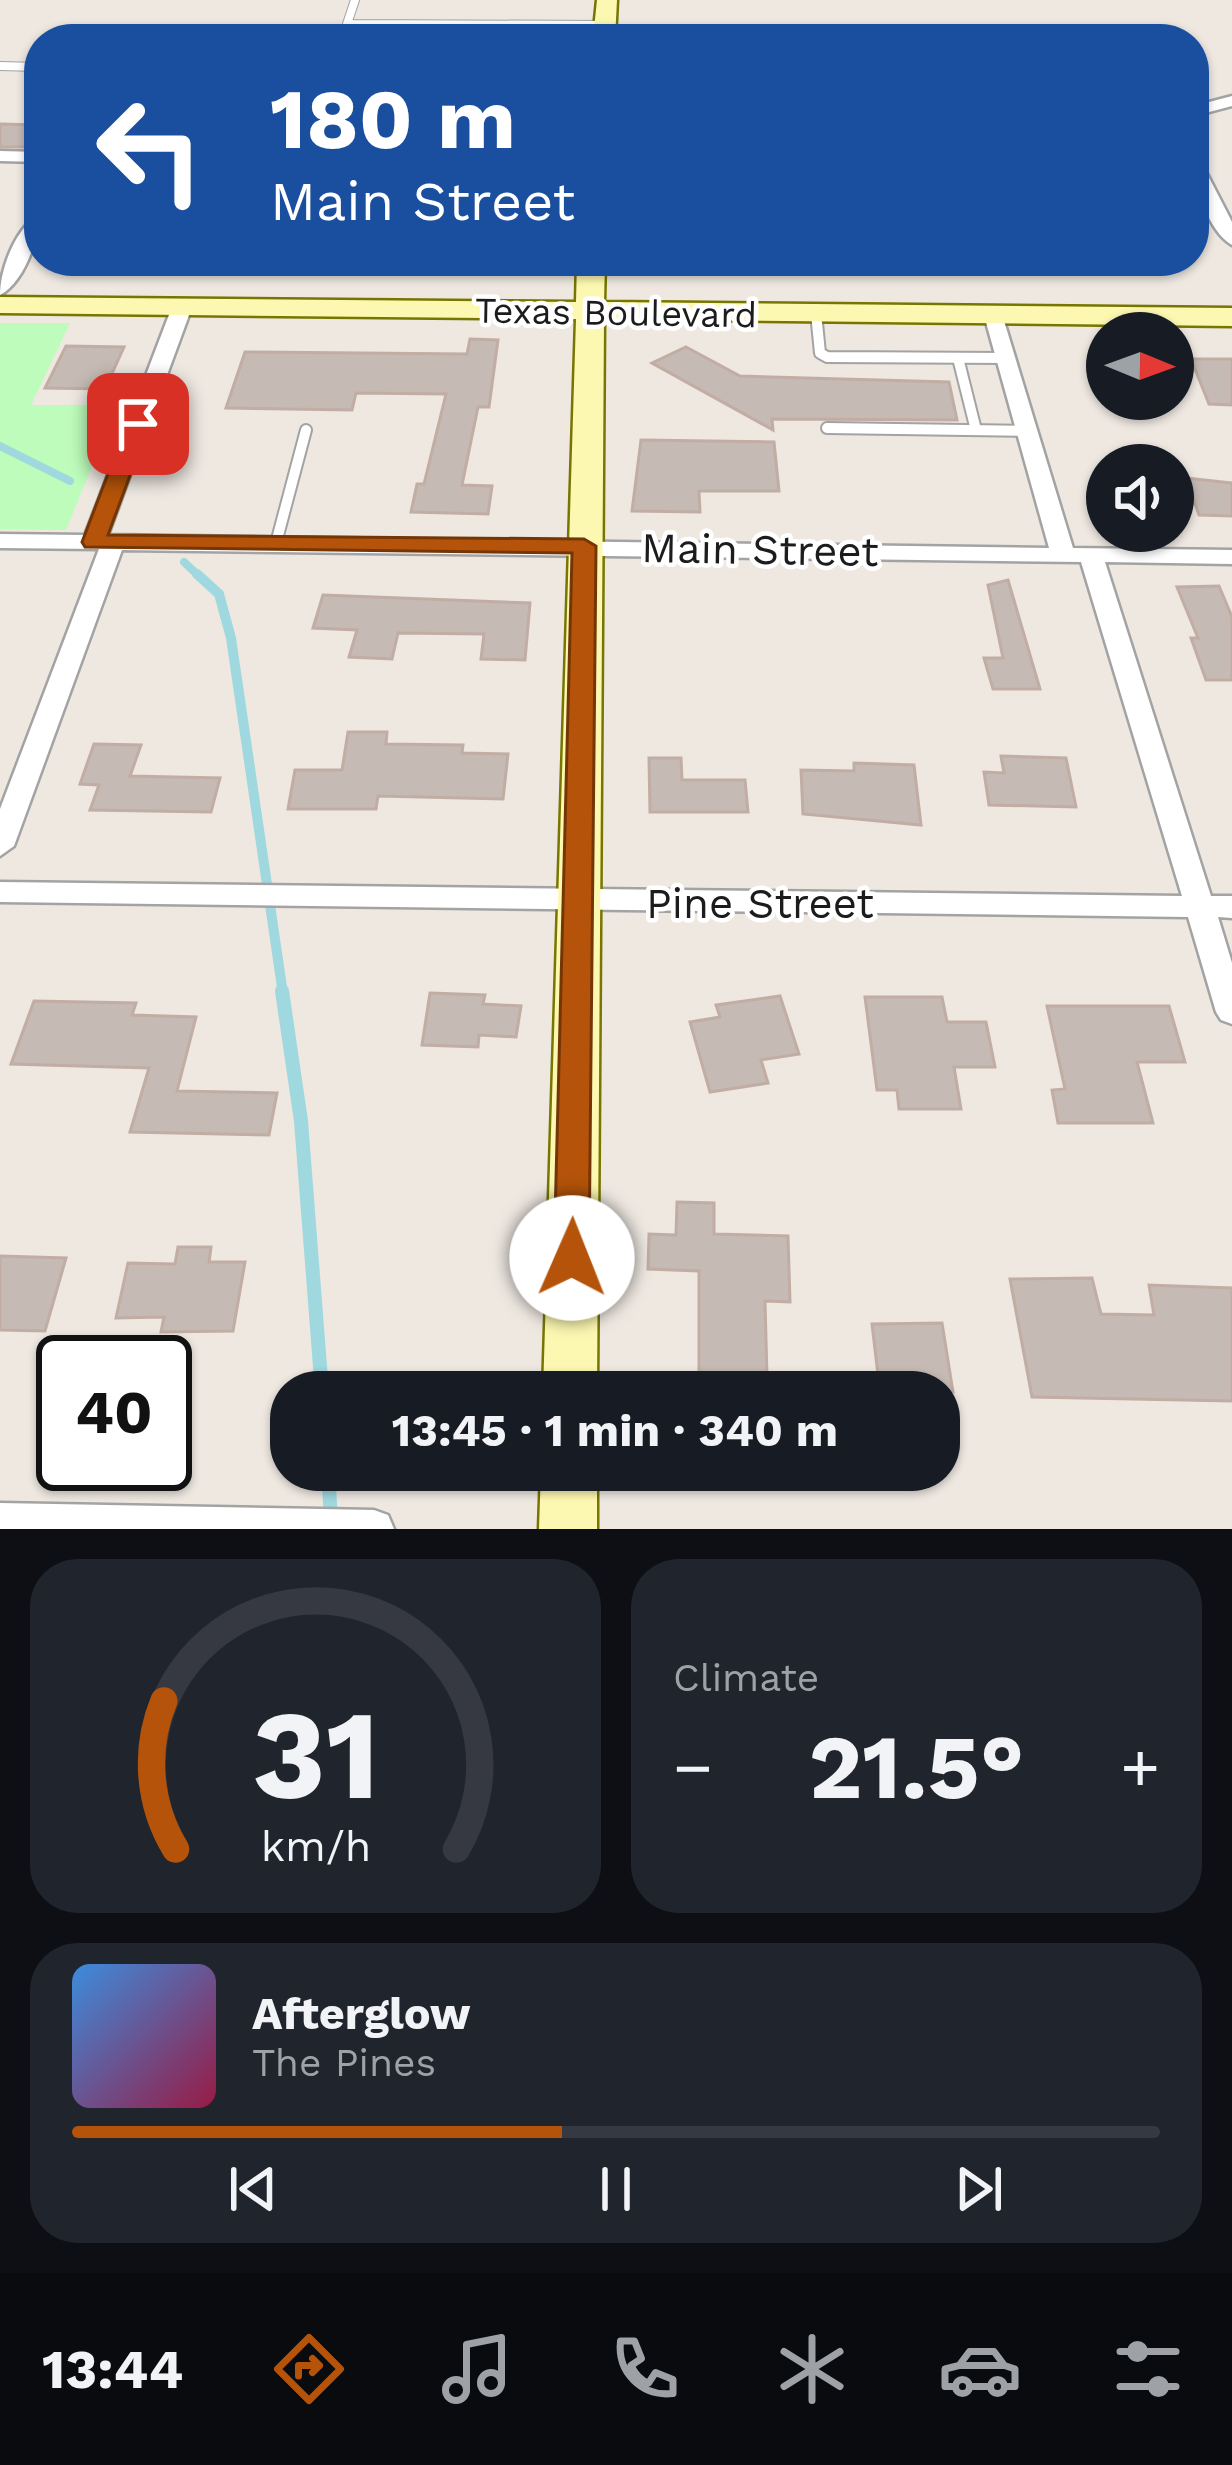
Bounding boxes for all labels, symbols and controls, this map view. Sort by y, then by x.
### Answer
text: 180 m [270,70,516,168]
icon: left [72,72,228,228]
text: Main Street [270,170,575,233]
street label: Texas Boulevard [475,290,757,336]
north arrow [1086,312,1194,420]
map controls [1086,312,1194,552]
pin [87,373,189,475]
icon: arrive [105,391,171,457]
button: sound [1086,444,1194,552]
street label: Main Street [641,523,879,576]
street label: Pine Street [646,879,874,928]
position arrow [509,1195,635,1321]
speed limit sign: 40 [36,1335,192,1491]
text: 13:45 · 1 min · 340 m [392,1404,838,1457]
text: Climate [673,1655,819,1700]
text: 31 [252,1682,379,1828]
text: 21.5° [809,1714,1024,1820]
text: − [673,1729,713,1806]
text: + [1120,1729,1160,1806]
text: km/h [260,1821,371,1871]
text: Afterglow [252,1987,471,2040]
text: The Pines [252,2040,436,2085]
icon: previous [220,2156,286,2222]
icon: pause [583,2156,649,2222]
icon: next [946,2156,1012,2222]
icon: directions [267,2327,351,2411]
icon: music [435,2327,519,2411]
icon: phone [603,2327,687,2411]
icon: climate [770,2327,854,2411]
icon: car [938,2327,1022,2411]
icon: filters [1106,2327,1190,2411]
text: 13:44 [42,2338,183,2401]

